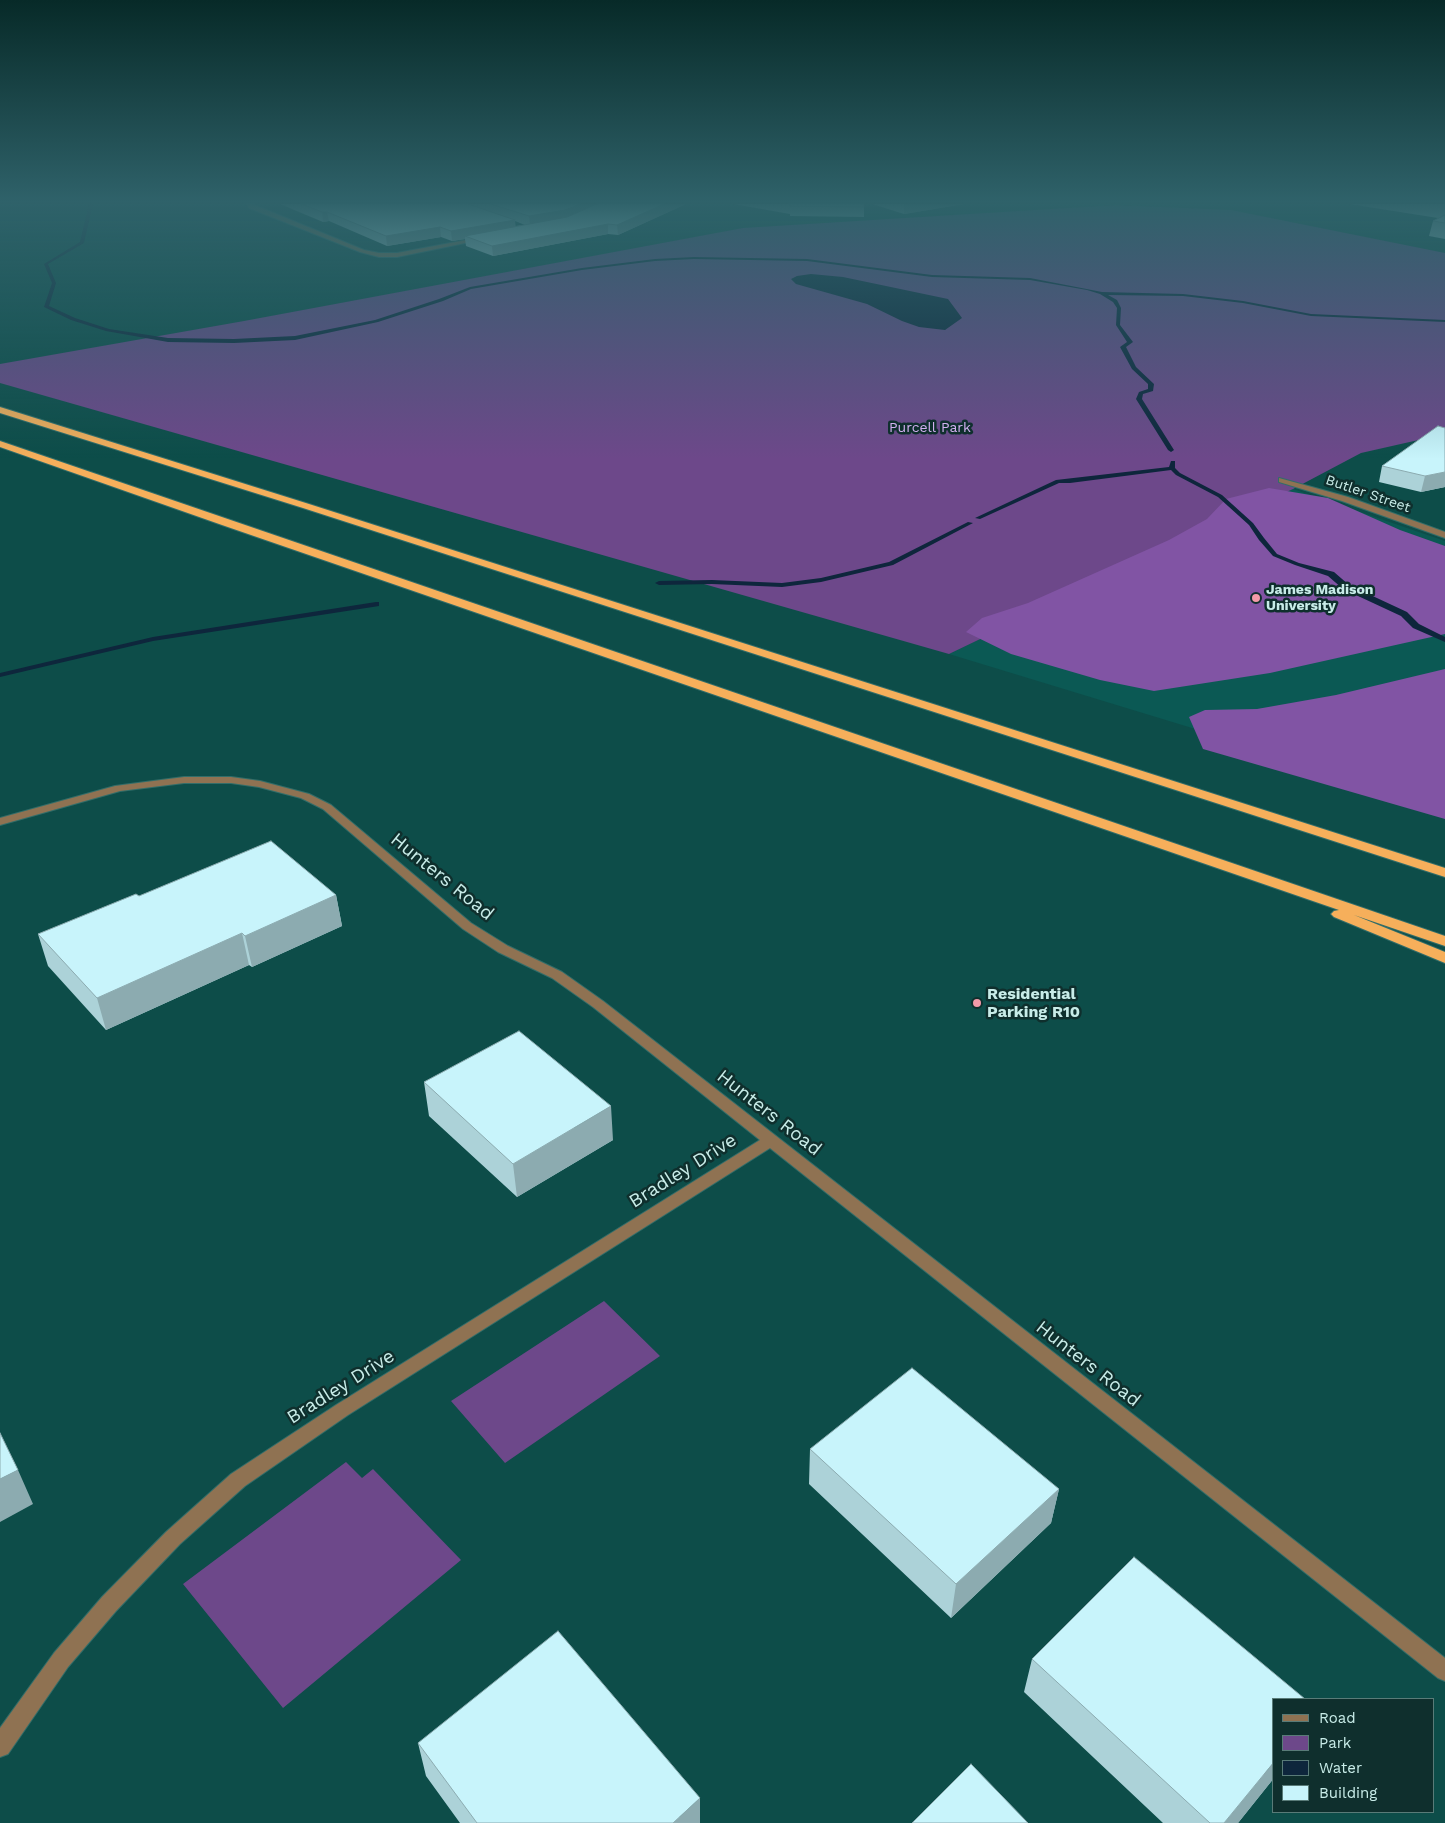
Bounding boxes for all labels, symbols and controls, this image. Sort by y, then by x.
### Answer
park label: Purcell Park [889,420,971,436]
street label: Butler Street [1323,472,1413,516]
place label: James Madison University [1266,582,1374,614]
marker: James Madison University [1250,592,1262,604]
street label: Hunters Road [386,828,498,926]
place label: Residential Parking R10 [987,984,1080,1022]
marker: Residential Parking R10 [971,997,983,1009]
street label: Hunters Road [712,1065,826,1161]
street label: Bradley Drive [625,1129,741,1213]
street label: Hunters Road [1031,1316,1145,1412]
street label: Bradley Drive [283,1345,399,1429]
legend [1272,1698,1435,1813]
text: Road [1319,1709,1356,1727]
text: Park [1319,1734,1351,1752]
text: Water [1319,1759,1362,1777]
text: Building [1319,1784,1377,1802]

